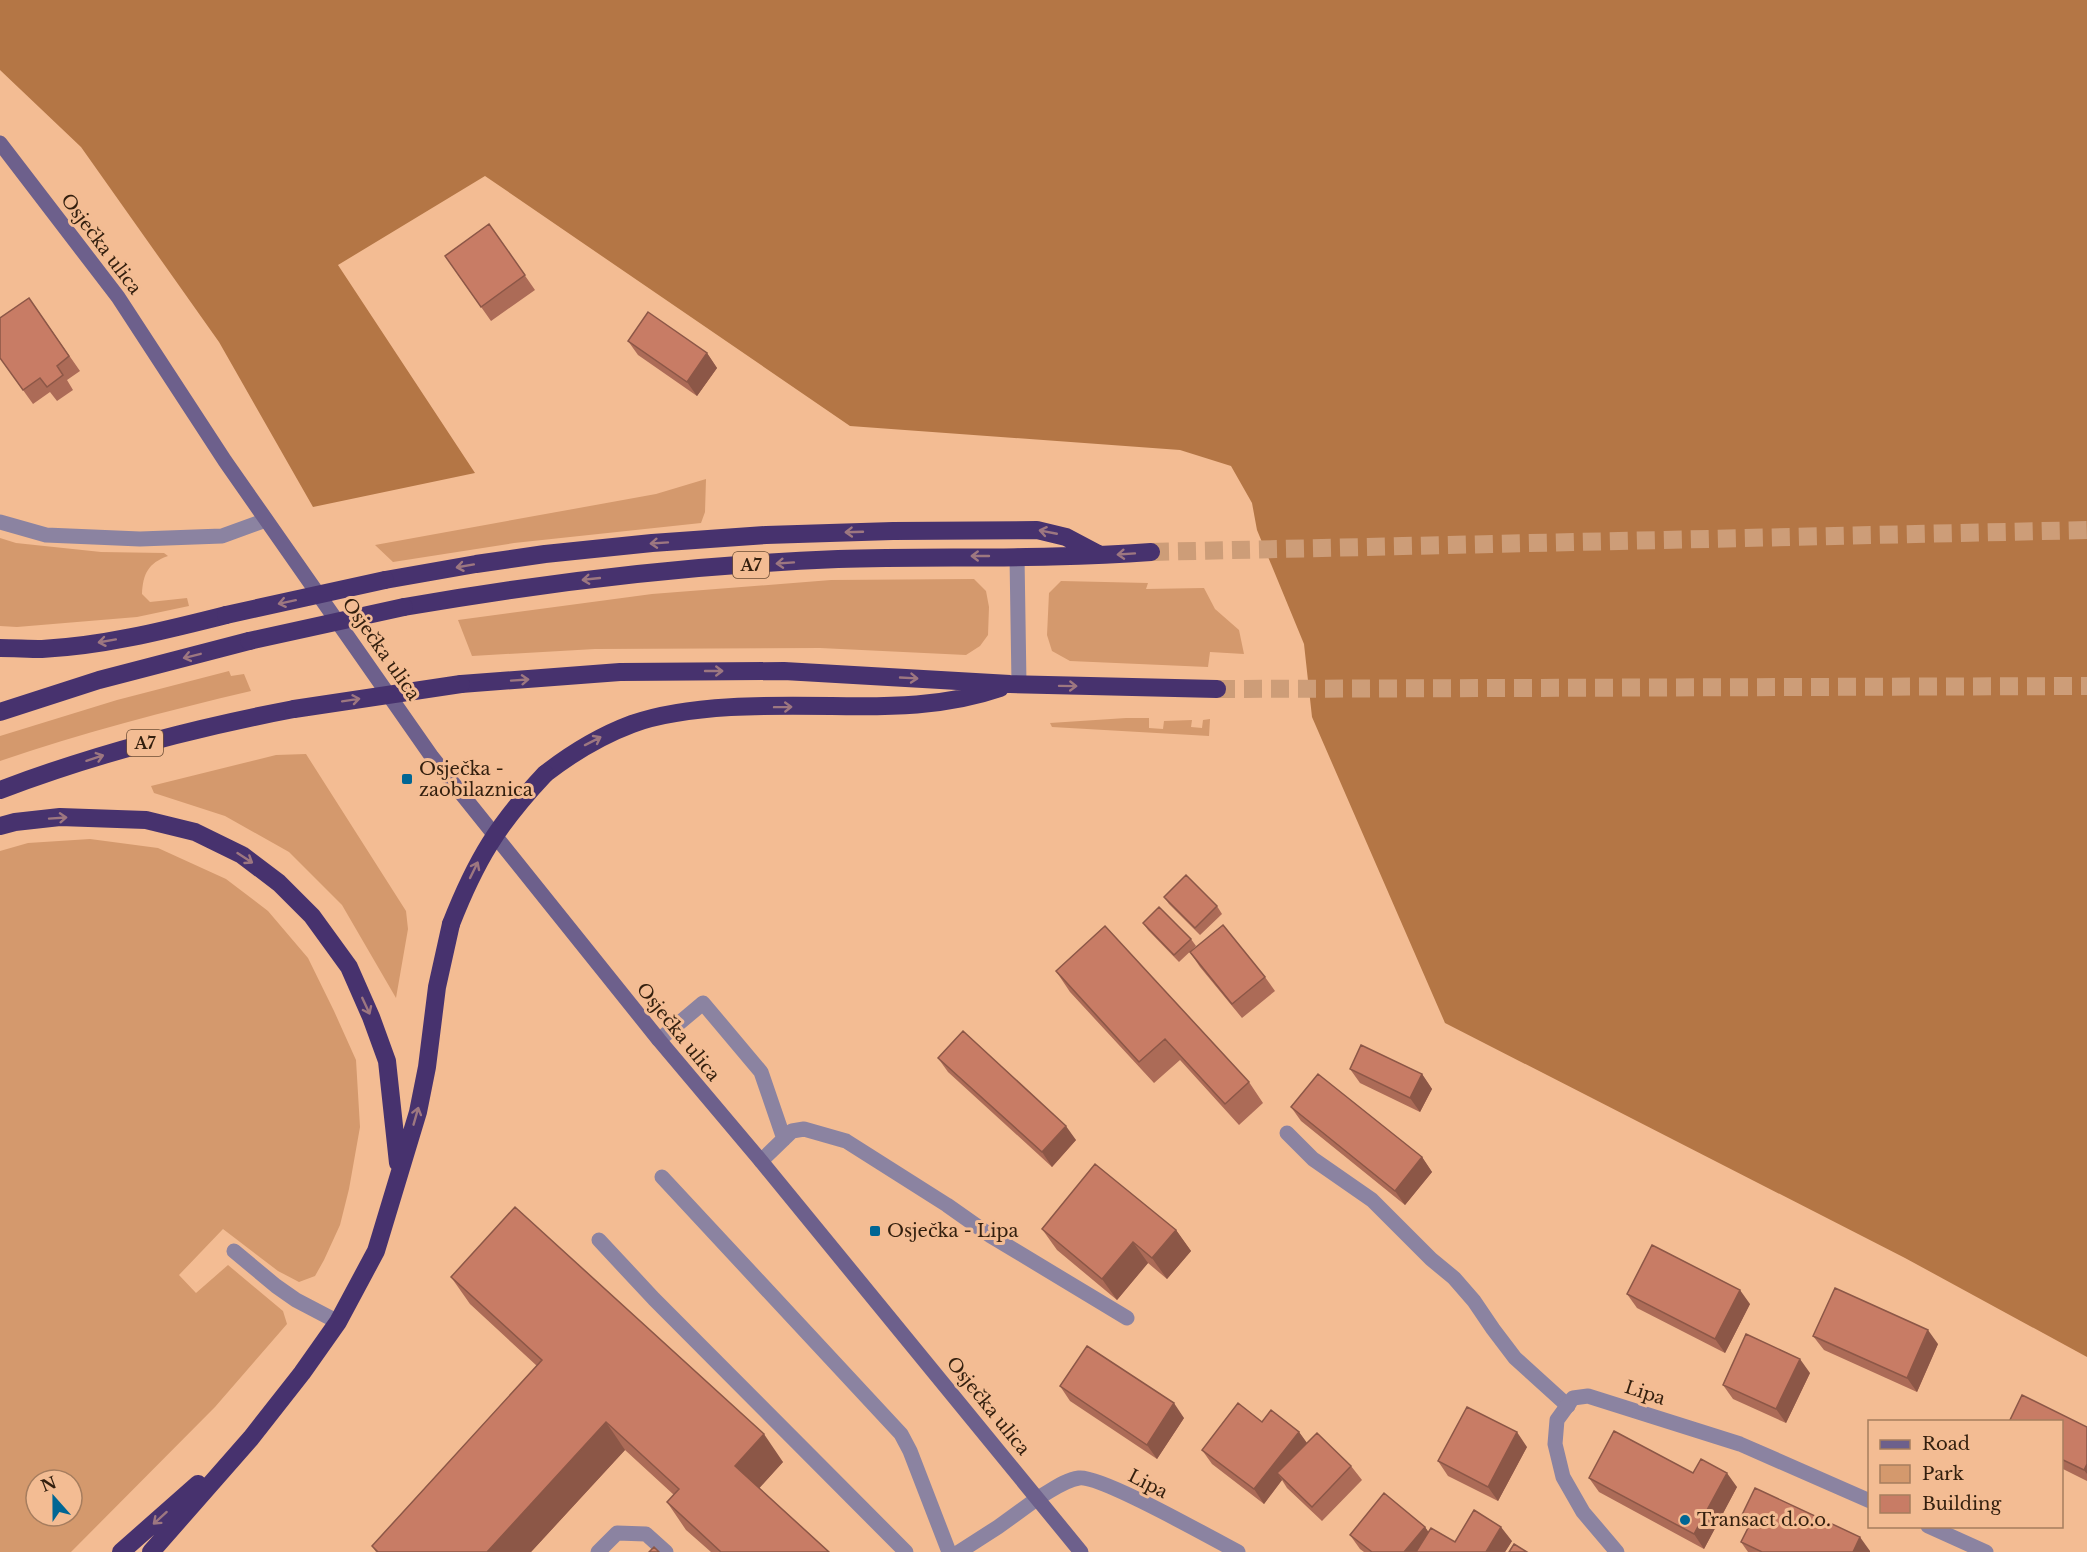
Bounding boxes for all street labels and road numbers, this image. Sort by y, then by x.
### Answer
street label: Osječka ulica [56,189,146,299]
road number: A7 [733,552,769,578]
street label: Osječka ulica [338,593,425,705]
road number: A7 [127,730,163,756]
street label: Osječka ulica [632,978,724,1086]
street label: Osječka ulica [942,1352,1034,1460]
street label: Lipa [1622,1376,1668,1410]
street label: Lipa [1125,1465,1171,1503]

